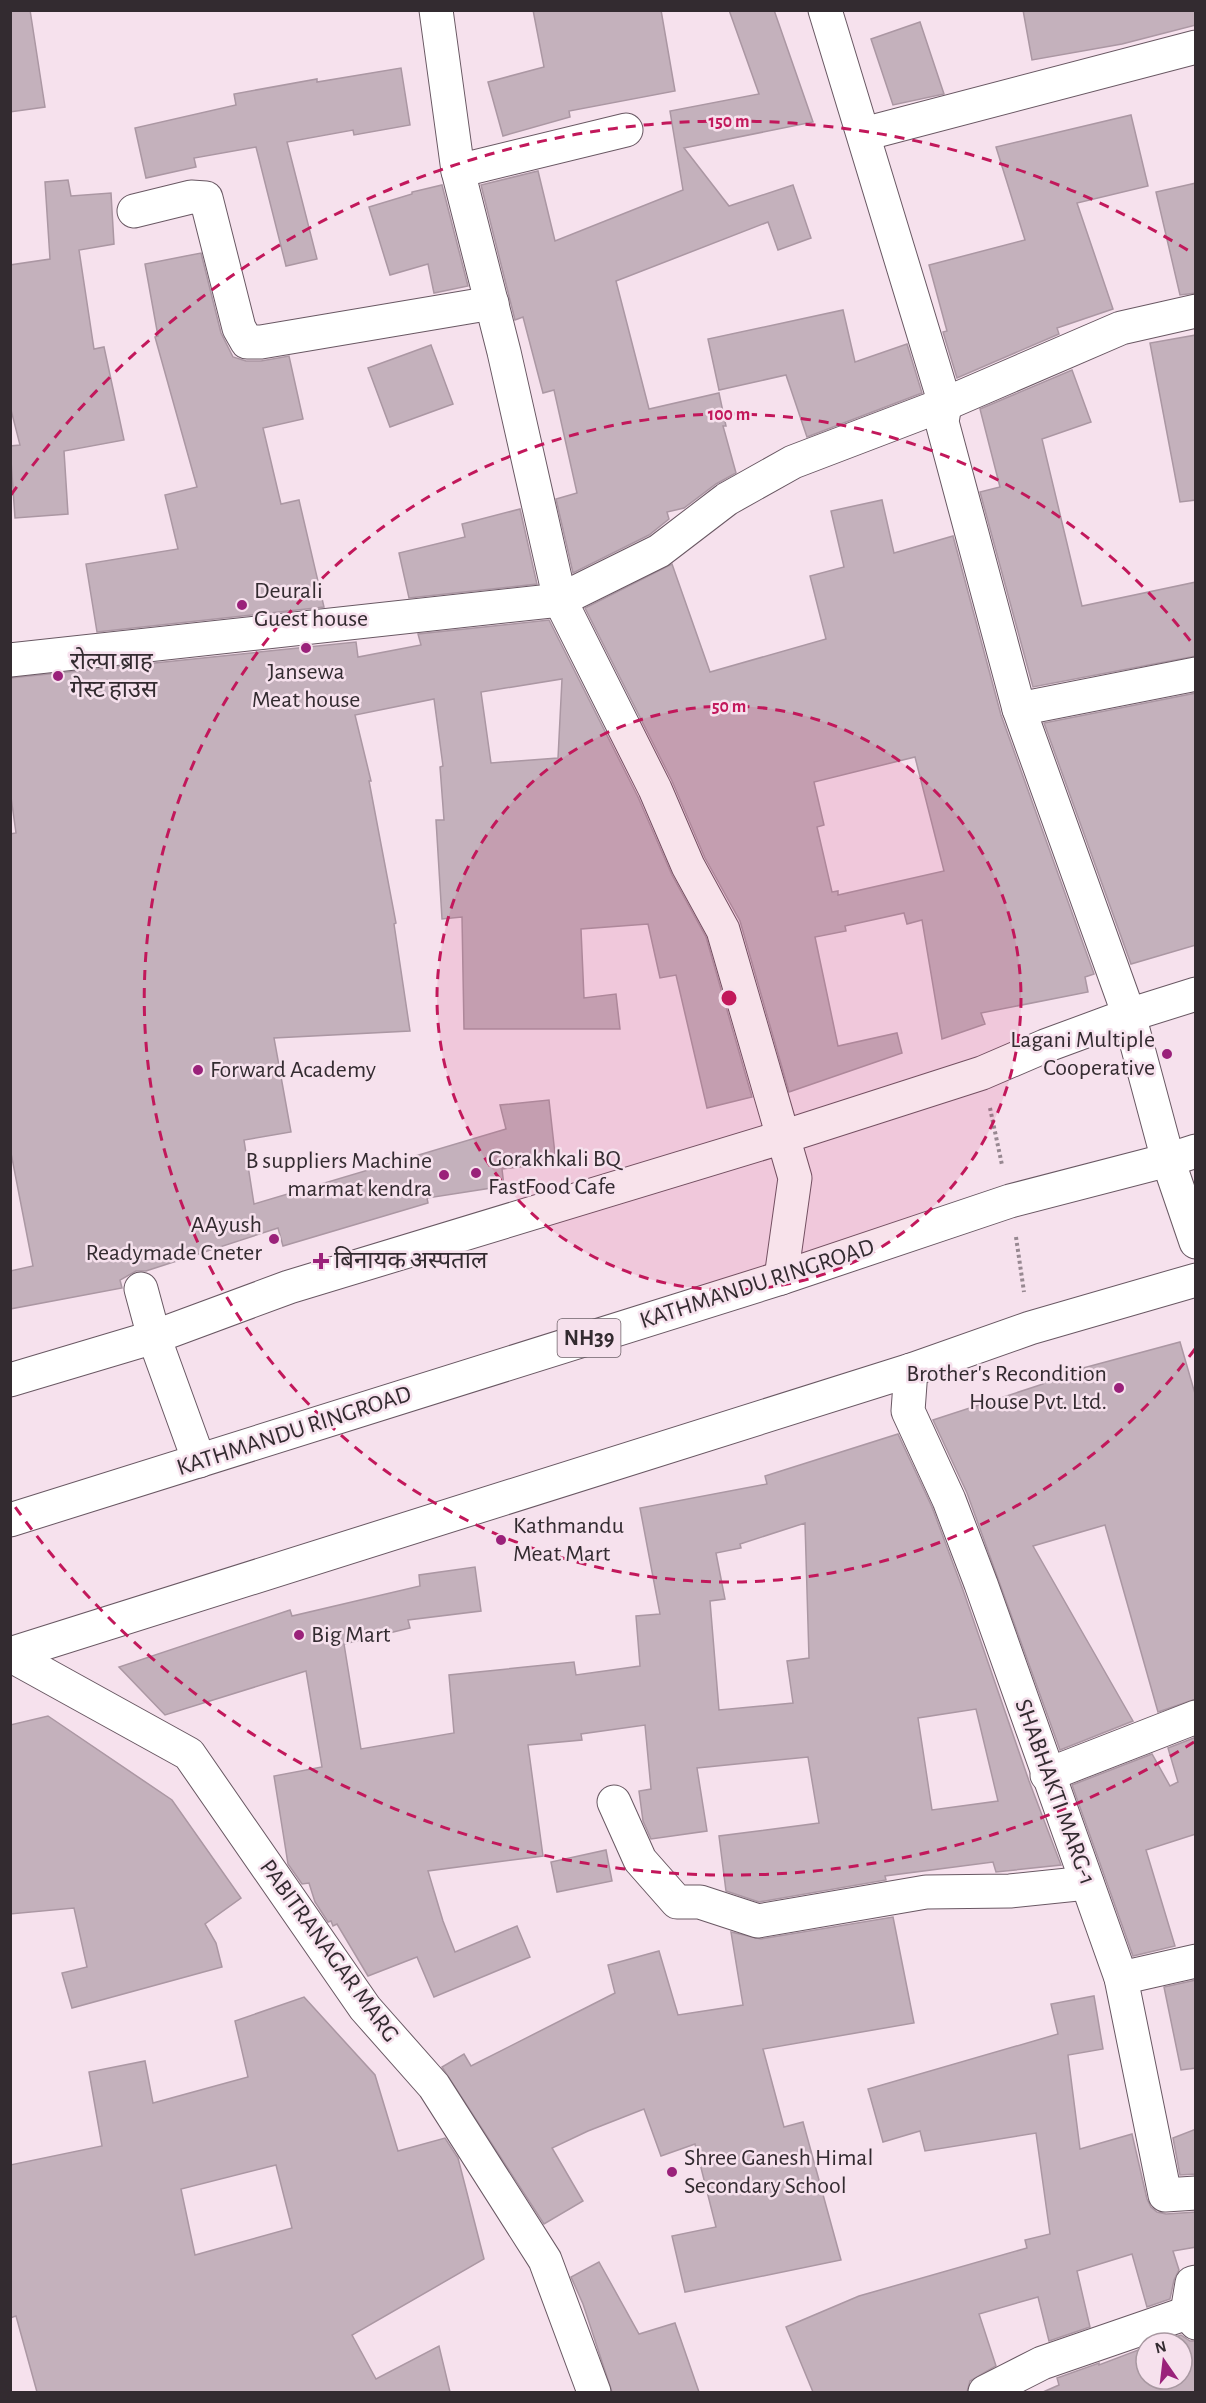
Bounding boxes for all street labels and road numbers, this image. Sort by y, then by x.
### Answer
street label: KATHMANDU RINGROAD [637,1235,877,1333]
road number: NH39 [558,1319,620,1357]
street label: KATHMANDU RINGROAD [174,1382,414,1480]
street label: SHABHAKTI MARG-1 [1010,1696,1100,1888]
street label: PABITRANAGAR MARG [255,1855,403,2047]

